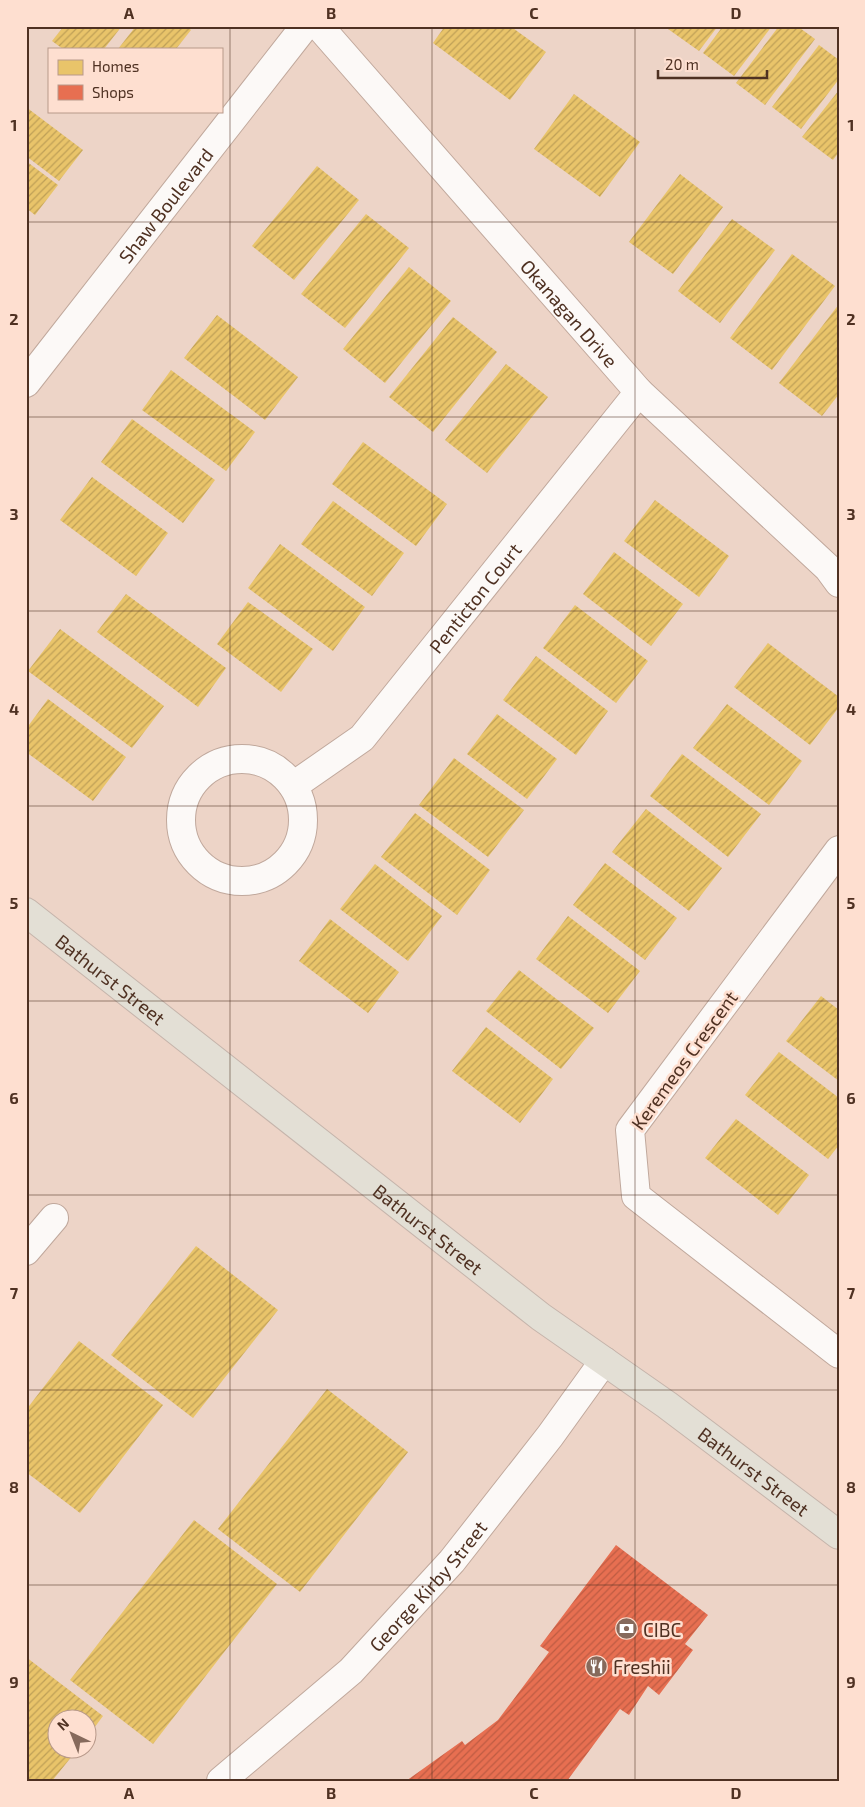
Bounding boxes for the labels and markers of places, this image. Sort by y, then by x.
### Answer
bank icon: CIBC [615,1617,639,1641]
place label: CIBC [643,1618,682,1641]
restaurant icon: Freshii [585,1654,609,1678]
place label: Freshii [613,1655,671,1678]

